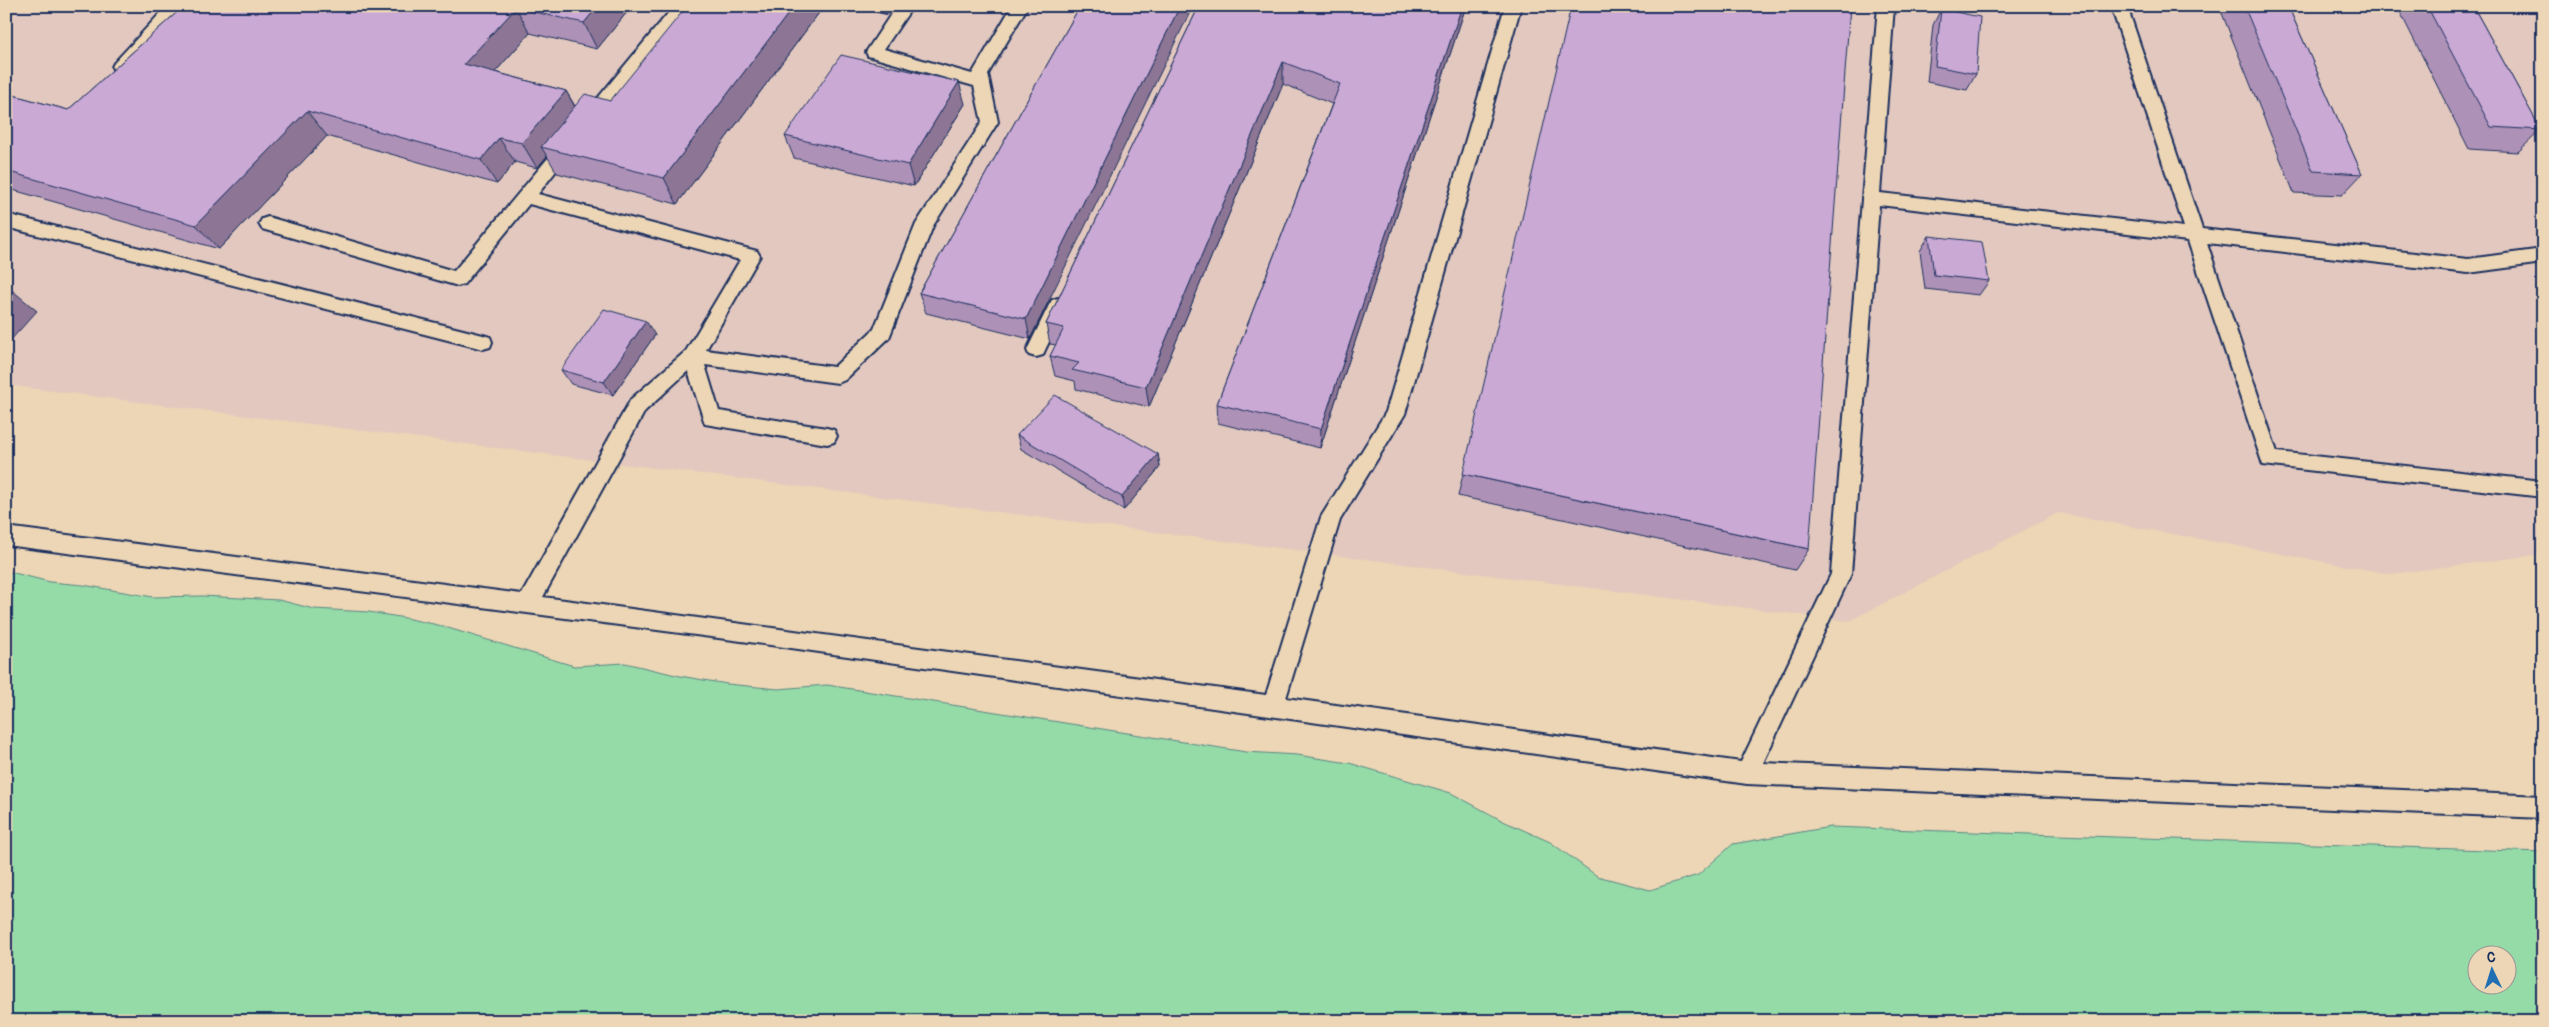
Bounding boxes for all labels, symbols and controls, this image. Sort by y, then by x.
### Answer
north arrow [2466,944,2516,994]
text: С [2486,949,2496,966]

